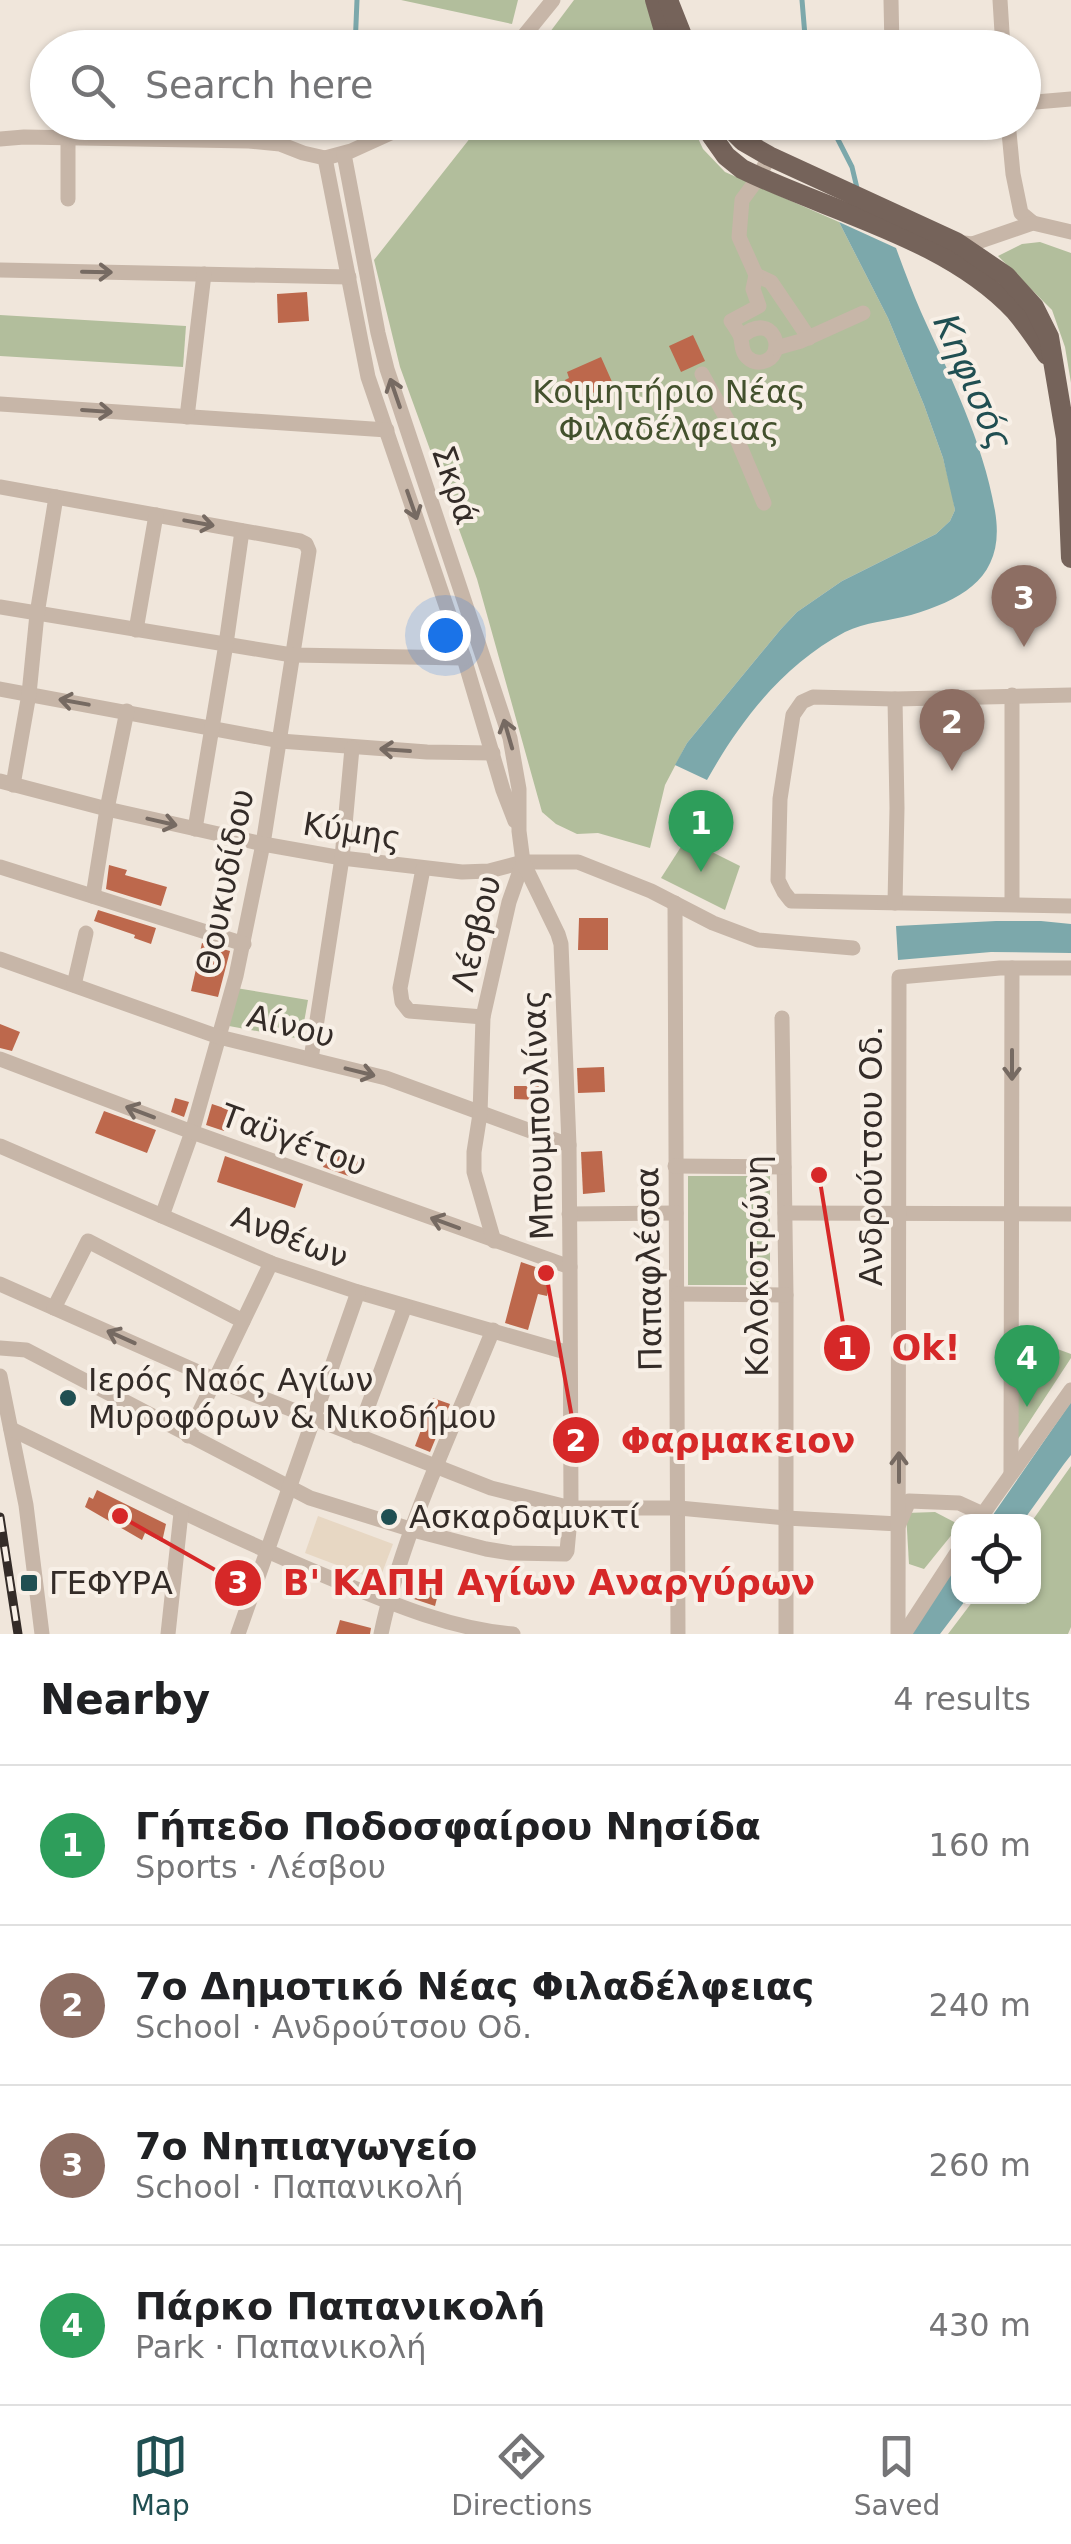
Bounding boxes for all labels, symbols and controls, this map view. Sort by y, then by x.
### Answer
search box [30,30,1041,140]
icon: search [65,58,120,113]
text: Search here [145,63,373,107]
one-way arrow [80,262,113,282]
water label: Κηφισός [925,308,1021,456]
park label: Κοιμητήριο Νέας Φιλαδέλφειας [532,373,806,448]
one-way arrow [384,377,402,409]
one-way arrow [81,402,113,421]
street label: Σκρά [424,441,486,529]
one-way arrow [405,489,423,521]
one-way arrow [182,514,215,533]
pin: 3 [992,564,1056,647]
your location [420,610,471,661]
pin: 2 [920,688,984,771]
one-way arrow [58,692,91,711]
one-way arrow [498,719,517,750]
one-way arrow [380,740,412,759]
street label: Θουκυδίδου [188,786,262,978]
pin: 1 [668,790,734,872]
street label: Κύμης [300,804,404,858]
one-way arrow [145,814,177,832]
street label: Λέσβου [443,871,509,995]
street label: Μπουμπουλίνας [515,989,561,1241]
street label: Αίνου [243,997,339,1055]
street label: Ανδρούτσου Οδ. [852,1026,890,1286]
one-way arrow [1002,1048,1022,1081]
one-way arrow [344,1063,375,1082]
street label: Ταϋγέτου [215,1096,372,1184]
one-way arrow [125,1102,155,1120]
street label: Κολοκοτρώνη [738,1155,776,1377]
street label: Παπαφλέσσα [628,1166,670,1372]
street label: Ανθέων [227,1198,353,1276]
one-way arrow [430,1213,461,1231]
callout: Ok! [822,1316,981,1381]
pin: 4 [994,1324,1060,1407]
one-way arrow [107,1327,137,1346]
text: Ok! [892,1328,961,1368]
text: 1 [837,1331,857,1366]
place label: Ιερός Ναός Αγίων Μυροφόρων & Νικοδήμου [88,1361,497,1436]
marker: Ιερός Ναός Αγίων Μυροφόρων & Νικοδήμου [57,1387,79,1409]
callout: Φαρμακειον [551,1408,875,1473]
text: Φαρμακειον [621,1421,855,1461]
text: 2 [566,1423,586,1458]
one-way arrow [890,1451,908,1484]
place label: Ασκαρδαμυκτί [409,1498,640,1536]
marker: Ασκαρδαμυκτί [378,1506,400,1528]
map controls [951,1514,1041,1604]
button: locate [951,1514,1041,1604]
callout: Β' ΚΑΠΗ Αγίων Αναργύρων [213,1550,835,1615]
text: Β' ΚΑΠΗ Αγίων Αναργύρων [283,1563,815,1603]
place label: ΓΕΦΥΡΑ [49,1564,173,1602]
text: 3 [228,1565,248,1600]
marker: ΓΕΦΥΡΑ [18,1572,40,1594]
text: Nearby [40,1675,210,1724]
text: 4 results [893,1680,1031,1718]
text: Γήπεδο Ποδοσφαίρου Νησίδα [135,1804,761,1848]
text: 1 [61,1826,84,1864]
text: 160 m [929,1826,1031,1864]
text: Sports · Λέσβου [135,1848,386,1886]
text: 7ο Δημοτικό Νέας Φιλαδέλφειας [135,1964,814,2008]
text: 2 [61,1986,84,2024]
text: 240 m [929,1986,1031,2024]
text: School · Ανδρούτσου Οδ. [135,2008,532,2046]
text: 7ο Νηπιαγωγείο [135,2124,477,2168]
text: 3 [61,2146,84,2184]
text: 260 m [929,2146,1031,2184]
text: School · Παπανικολή [135,2168,464,2206]
text: Πάρκο Παπανικολή [135,2284,545,2328]
text: 4 [61,2306,84,2344]
text: 430 m [929,2306,1031,2344]
text: Park · Παπανικολή [135,2328,427,2366]
tab: Map [131,2429,190,2522]
tab: Directions [451,2429,592,2522]
tab: Saved [854,2429,940,2522]

